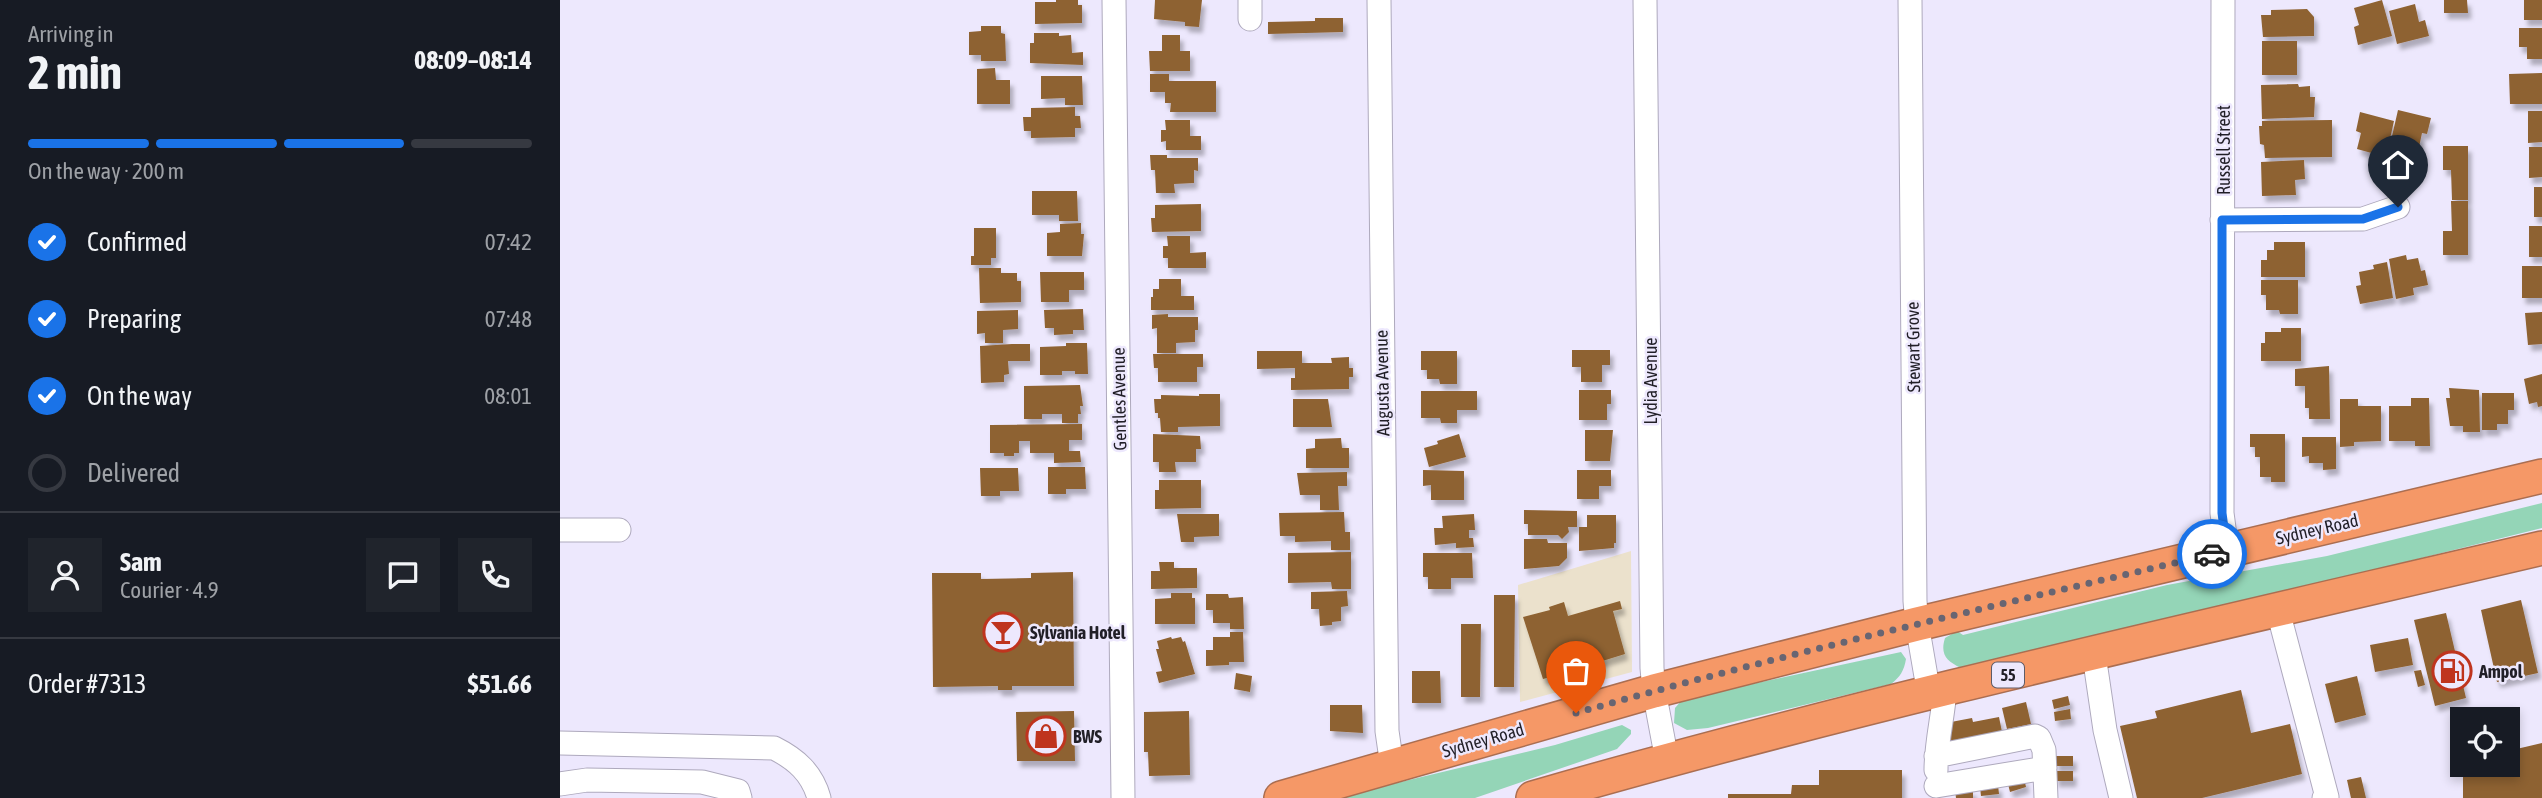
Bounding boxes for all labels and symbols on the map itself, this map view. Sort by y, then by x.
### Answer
street label: Russell Street [2213,105,2234,195]
pin [2368,135,2428,207]
street label: Stewart Grove [1902,301,1924,393]
street label: Augusta Avenue [1371,330,1393,436]
street label: Lydia Avenue [1640,338,1661,425]
street label: Gentles Avenue [1108,347,1130,451]
street label: Sydney Road [2274,509,2360,549]
courier [2177,519,2247,589]
bar icon: Sylvania Hotel [982,611,1024,653]
place label: Sylvania Hotel [1030,622,1126,643]
pin [1546,641,1606,713]
fuel station icon: Ampol [2431,650,2473,692]
place label: Ampol [2478,661,2523,682]
road number: 55 [1992,662,2024,688]
shop icon: BWS [1025,715,1067,757]
street label: Sydney Road [1440,718,1526,762]
place label: BWS [1073,726,1103,747]

